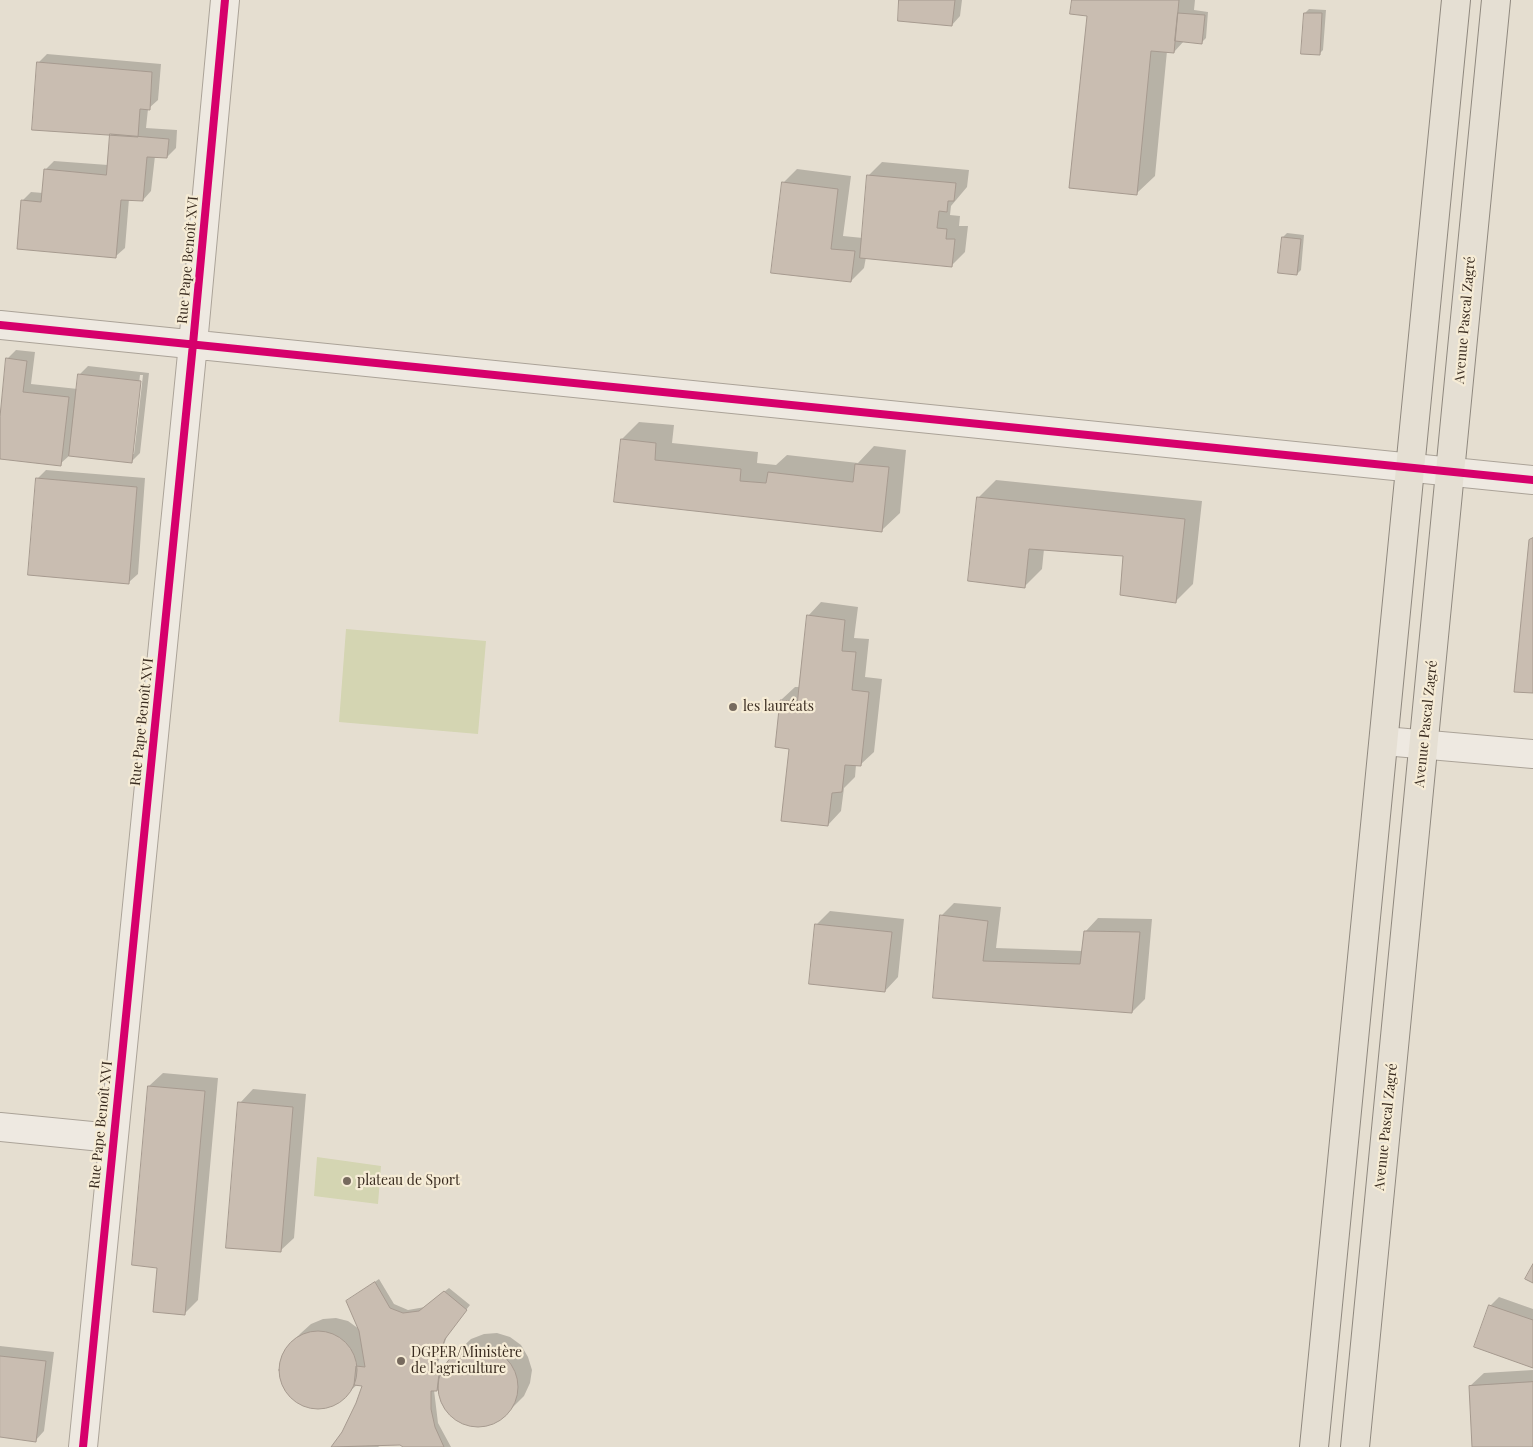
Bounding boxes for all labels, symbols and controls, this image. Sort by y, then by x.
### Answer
street label: Rue Pape Benoît XVI [174,195,202,325]
street label: Avenue Pascal Zagré [1451,256,1479,384]
street label: Rue Pape Benoît XVI [127,657,157,787]
street label: Avenue Pascal Zagré [1411,659,1441,789]
place label: les lauréats [743,699,814,715]
marker: les lauréats [727,701,739,713]
street label: Rue Pape Benoît XVI [86,1060,116,1190]
street label: Avenue Pascal Zagré [1371,1062,1401,1192]
place label: plateau de Sport [357,1173,460,1189]
marker: plateau de Sport [341,1175,353,1187]
place label: DGPER/Ministère de l'agriculture [411,1345,522,1378]
marker: DGPER/Ministère de l'agriculture [395,1355,407,1367]

